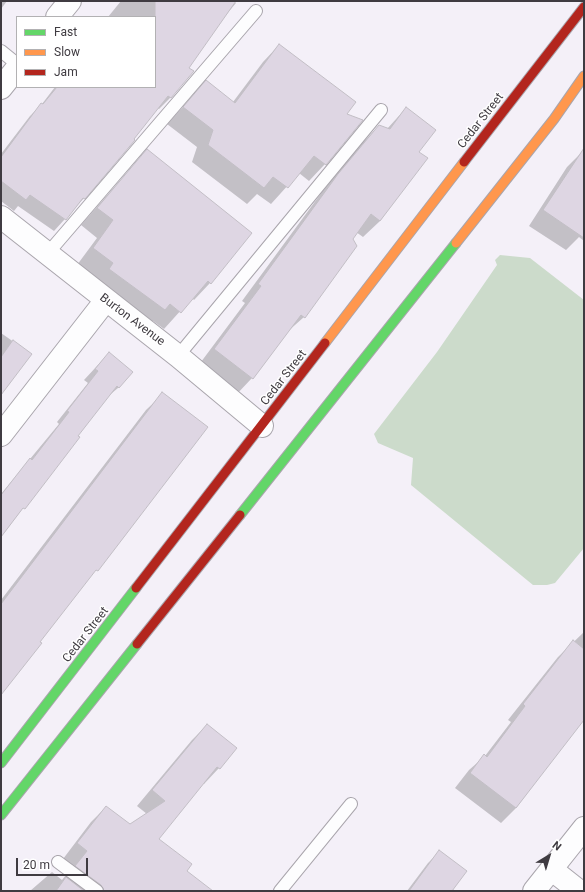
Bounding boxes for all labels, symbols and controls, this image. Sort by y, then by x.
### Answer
legend [16,16,156,88]
text: Fast [54,25,77,39]
text: Slow [54,45,80,59]
text: Jam [54,65,78,79]
street label: Cedar Street [455,90,507,152]
street label: Burton Avenue [97,291,167,349]
street label: Cedar Street [258,347,310,409]
street label: Cedar Street [60,604,112,666]
north arrow [529,836,569,876]
text: N [550,839,564,854]
scale bar [18,850,90,876]
text: 20 m [23,858,50,872]

